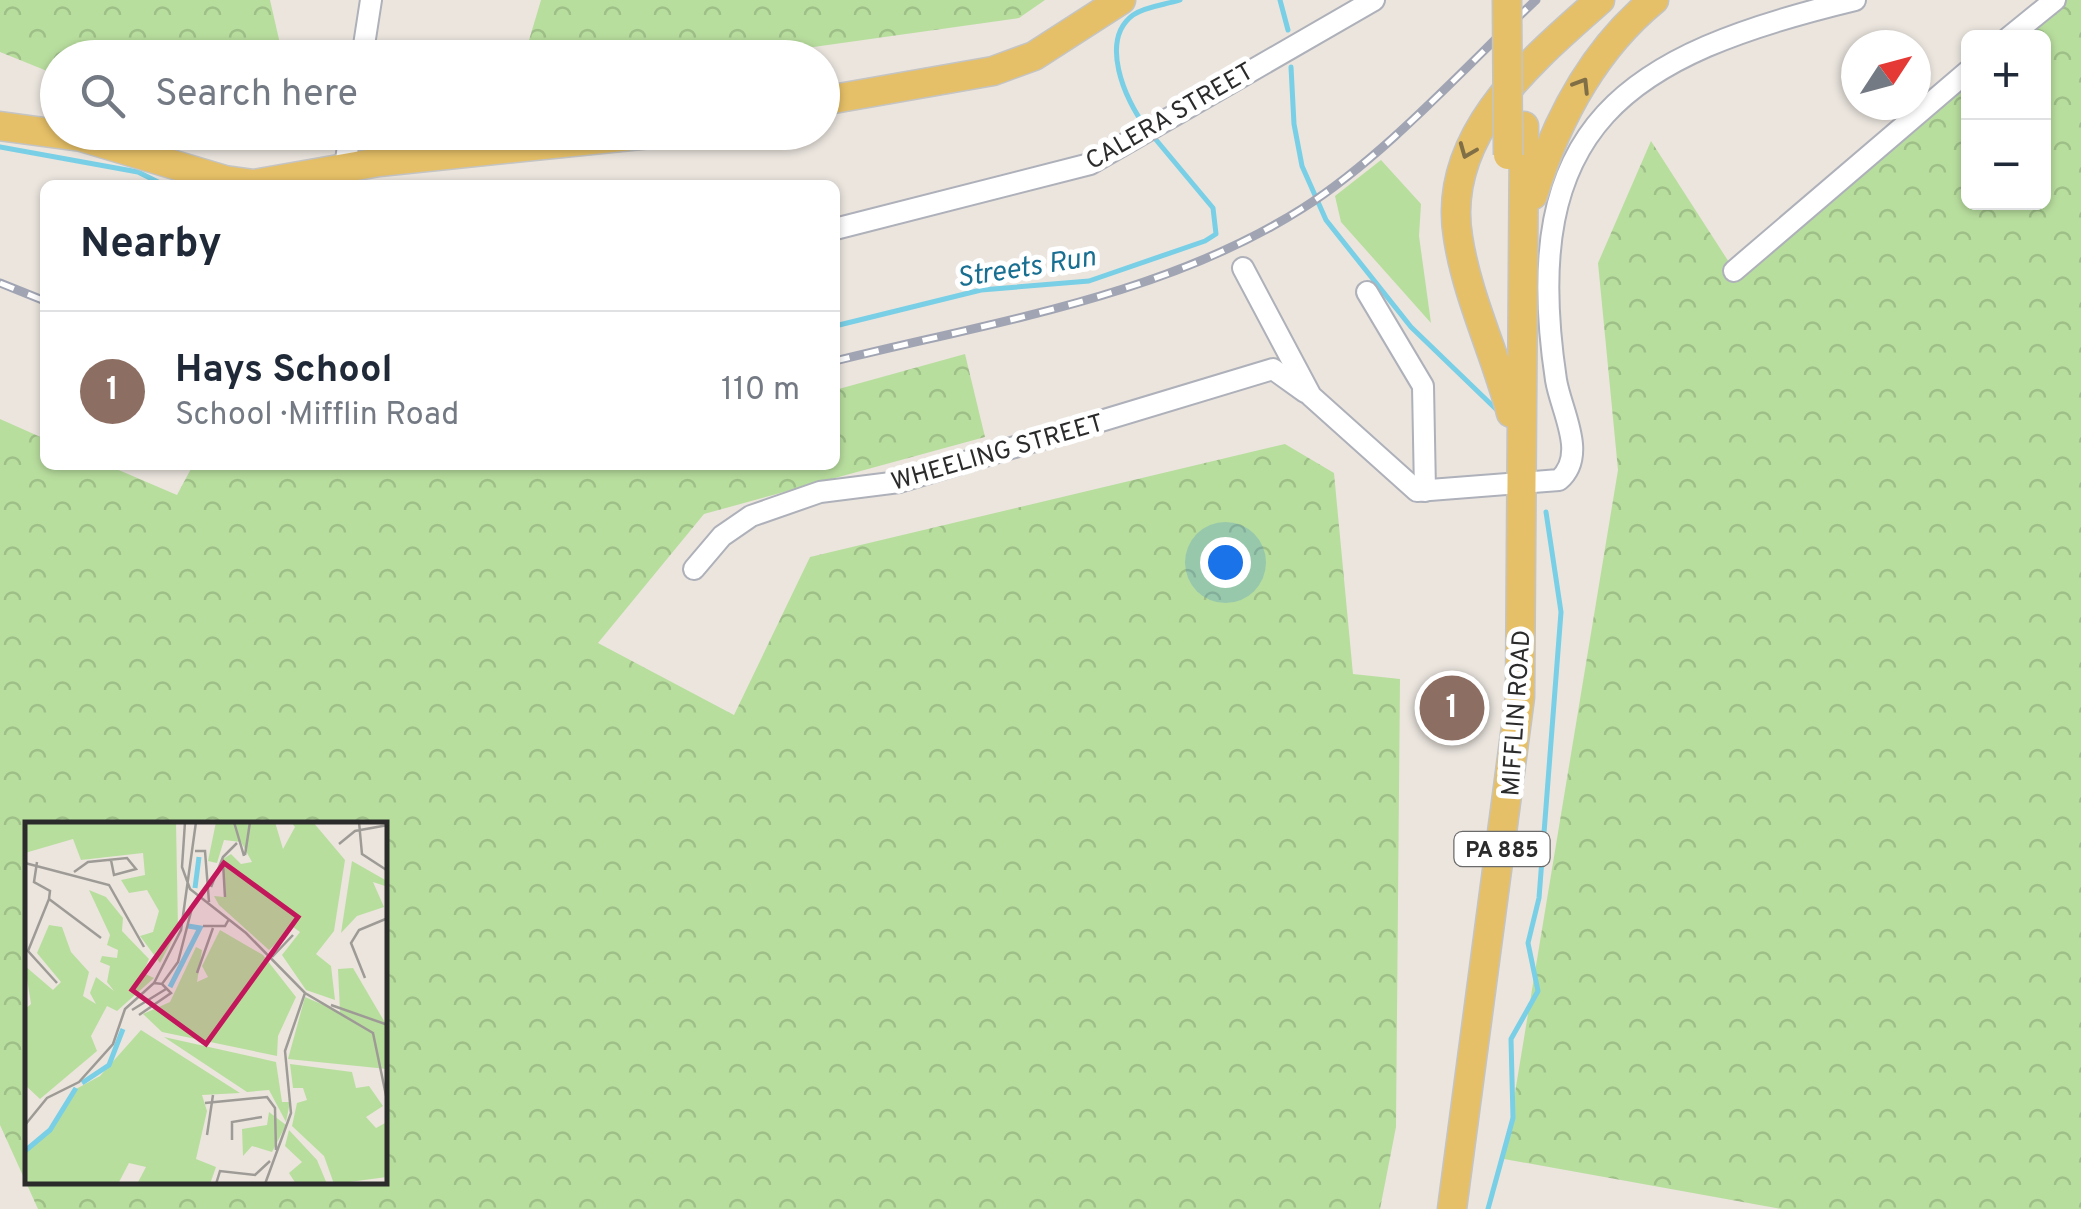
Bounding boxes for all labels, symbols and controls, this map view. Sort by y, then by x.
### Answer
north arrow [1841,30,1931,120]
map controls [1961,30,2051,210]
button: + [1961,30,2051,120]
search box [40,40,840,150]
street label: CALERA STREET [1081,57,1260,179]
icon: search [75,68,130,123]
text: Search here [155,71,358,120]
one-way arrow [1570,78,1589,96]
button: − [1961,120,2051,210]
one-way arrow [1459,141,1479,159]
text: Nearby [80,219,222,272]
water label: Streets Run [954,240,1099,298]
text: Hays School [175,347,393,396]
text: 1 [106,371,119,411]
text: 110 m [721,371,800,411]
text: School · Mifflin Road [175,396,459,436]
street label: WHEELING STREET [888,408,1108,500]
your location [1200,537,1251,588]
street label: MIFFLIN ROAD [1496,629,1540,798]
pin: 1 [1420,670,1484,746]
inset map [25,822,388,1184]
road number: PA 885 [1454,832,1550,866]

